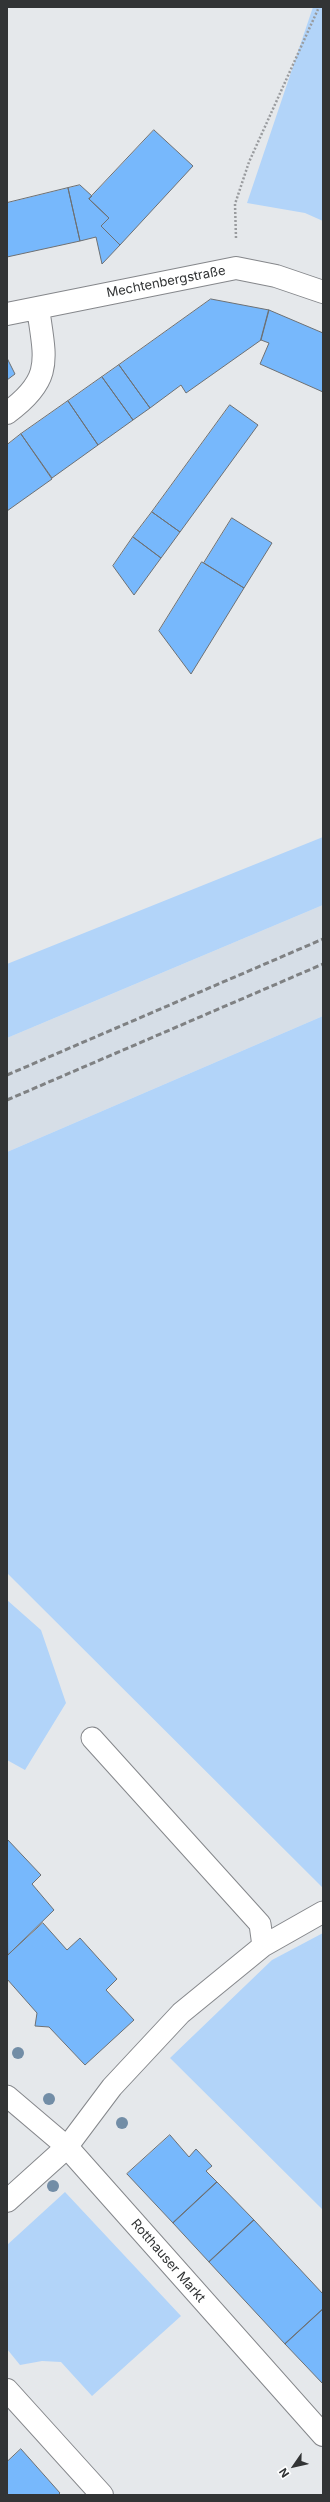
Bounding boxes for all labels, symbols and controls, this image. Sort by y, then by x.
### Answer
street label: Mechtenbergstraße [105,263,227,301]
street label: Rotthauser Markt [128,2216,208,2306]
north arrow [274,2446,314,2486]
text: N [276,2465,292,2480]

